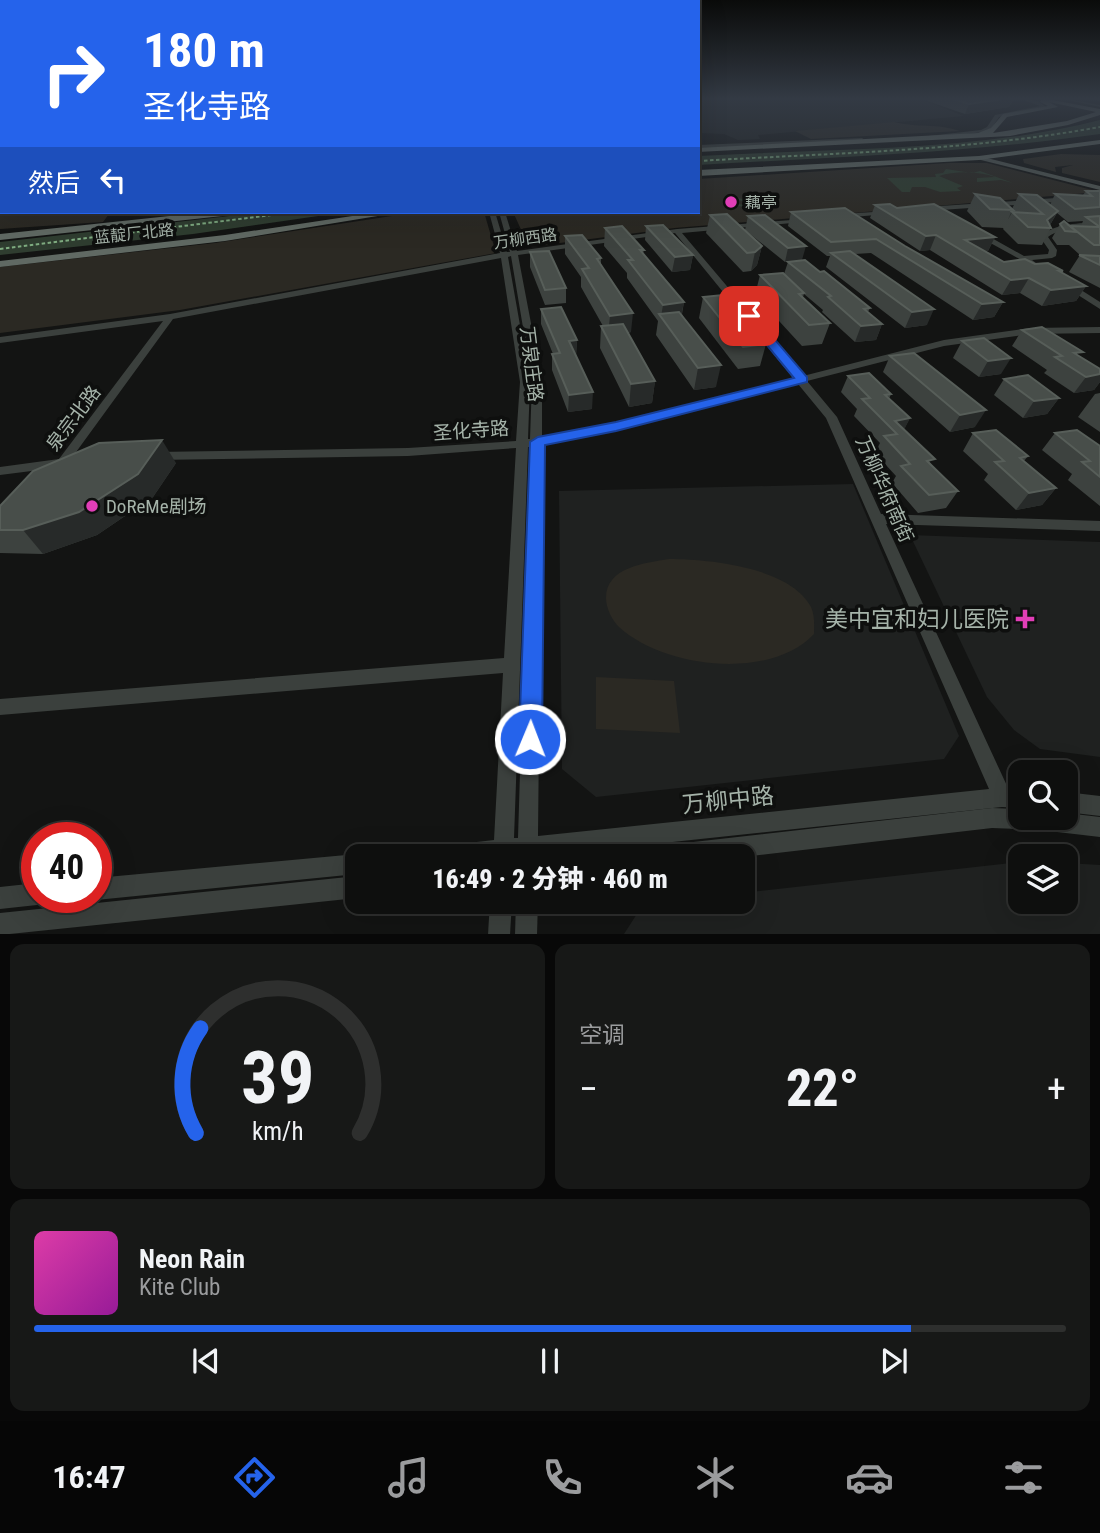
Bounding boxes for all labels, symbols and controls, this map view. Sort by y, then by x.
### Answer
text: 180 m [143,22,265,79]
icon: right [28,28,119,119]
text: 圣化寺路 [143,88,271,126]
icon: left [94,161,132,199]
text: 然后 [28,168,80,198]
place label: 藕亭 [745,193,777,212]
marker: 藕亭 [723,194,739,210]
street label: 蓝靛厂北路 [93,220,175,247]
street label: 万柳西路 [492,225,558,252]
pin [719,286,779,346]
icon: arrive [730,297,768,335]
street label: 万泉庄路 [515,325,548,403]
street label: 泉宗北路 [41,381,105,456]
street label: 圣化寺路 [432,416,510,445]
street label: 万柳华府南街 [851,432,918,546]
place label: DoReMe剧场 [106,495,207,518]
marker: DoReMe剧场 [84,498,100,514]
place label: 美中宜和妇儿医院 [825,606,1009,633]
marker: 美中宜和妇儿医院 [1015,609,1035,629]
position arrow [493,702,567,776]
map controls [1008,760,1078,914]
button: search [1008,760,1078,830]
street label: 万柳中路 [681,782,775,819]
speed limit sign: 40 [21,822,112,913]
button: layers [1008,844,1078,914]
text: 16:49 · 2 分钟 · 460 m [432,864,668,894]
text: 空调 [579,1022,625,1049]
text: 39 [241,1035,314,1121]
text: 22° [786,1058,859,1119]
text: − [579,1067,598,1111]
text: + [1047,1067,1066,1111]
text: km/h [252,1116,303,1145]
text: Neon Rain [139,1244,245,1274]
text: Kite Club [139,1274,220,1301]
icon: previous [187,1342,225,1380]
icon: pause [531,1342,569,1380]
icon: next [875,1342,913,1380]
icon: directions [230,1453,279,1502]
icon: music [384,1453,433,1502]
icon: phone [538,1453,587,1502]
icon: climate [691,1453,740,1502]
icon: car [845,1453,894,1502]
icon: filters [999,1453,1048,1502]
text: 16:47 [52,1458,126,1496]

